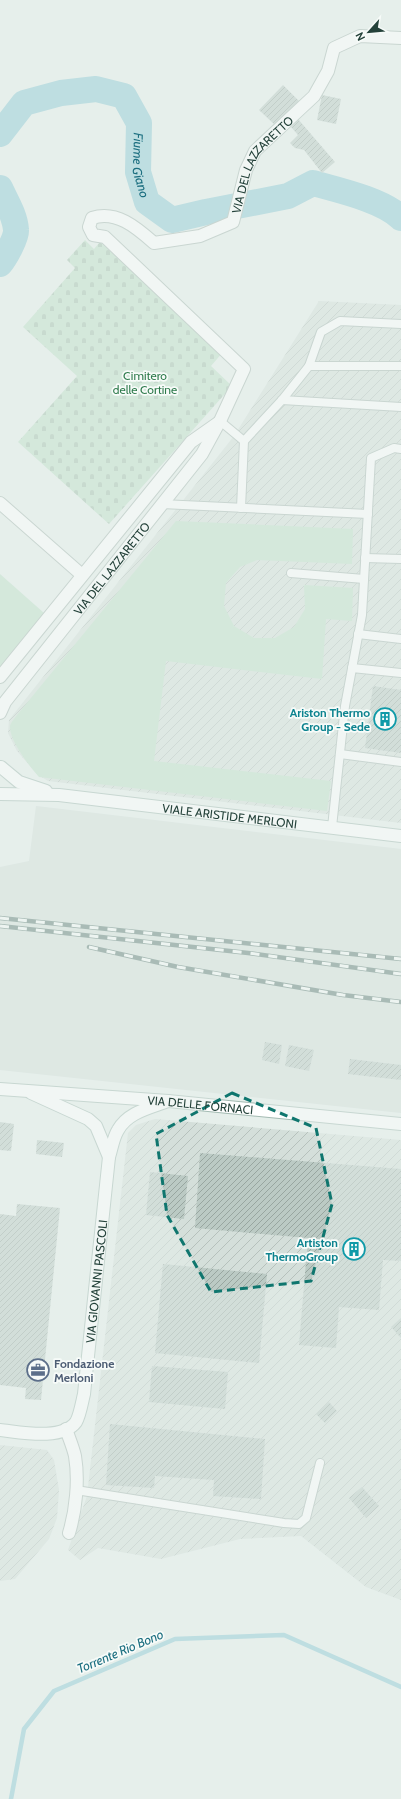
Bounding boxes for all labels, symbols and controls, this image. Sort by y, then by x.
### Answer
north arrow [349,12,389,52]
text: N [352,30,368,43]
street label: VIA DEL LAZZARETTO [228,112,296,215]
water label: Fiume Giano [130,132,153,200]
park label: Cimitero delle Cortine [113,368,177,397]
street label: VIA DEL LAZZARETTO [70,519,153,618]
place label: Ariston Thermo Group - Sede [290,705,370,734]
building icon: Ariston Thermo Group - Sede [372,706,398,732]
street label: VIALE ARISTIDE MERLONI [162,800,298,831]
street label: VIA DELLE FORNACI [147,1092,254,1117]
street label: VIA GIOVANNI PASCOLI [82,1219,110,1344]
place label: Artiston ThermoGroup [265,1235,338,1264]
building icon: Artiston ThermoGroup [341,1236,367,1262]
place label: Fondazione Merloni [54,1356,114,1385]
office icon: Fondazione Merloni [25,1357,51,1383]
water label: Torrente Rio Bono [74,1625,166,1676]

